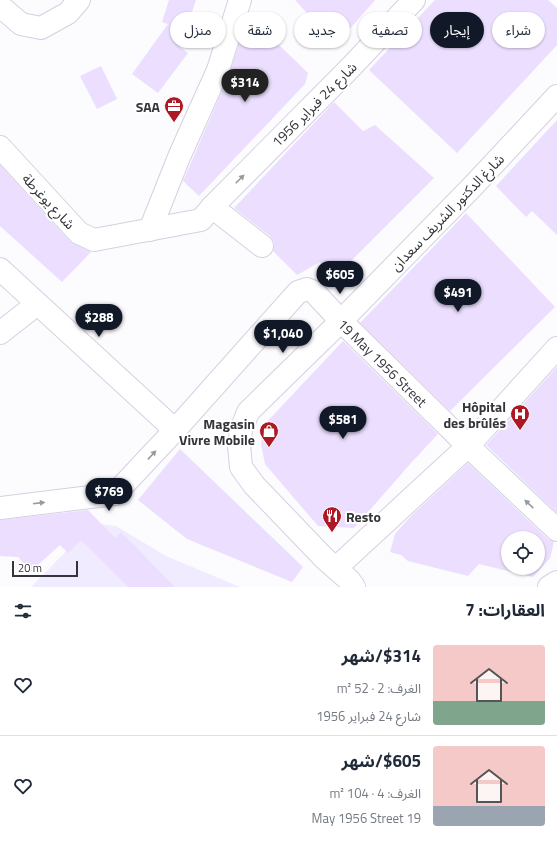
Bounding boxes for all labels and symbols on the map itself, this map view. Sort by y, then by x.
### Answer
street label: شارع 24 فبراير 1956 [267,57,362,152]
pin: $314 [221,69,269,103]
office icon: SAA [163,95,185,123]
place label: SAA [136,96,161,117]
street label: شارغ الدكتور الشريف سعدان [385,149,509,276]
street label: شارع يوغرطة [17,168,80,234]
one-way arrow [235,174,244,184]
pin: $605 [316,261,364,295]
pin: $491 [434,279,482,313]
pin: $288 [75,304,123,338]
street label: 19 May 1956 Street [334,313,432,411]
pin: $1,040 [250,320,316,354]
place label: Hôpital des brûlés [443,396,506,433]
hospital icon: Hôpital des brûlés [509,403,531,431]
pin: $581 [319,406,367,440]
place label: Magasin Vivre Mobile [179,413,255,450]
shop icon: Magasin Vivre Mobile [258,420,280,448]
one-way arrow [147,450,156,460]
pin: $769 [85,478,133,512]
one-way arrow [524,499,534,508]
one-way arrow [33,500,45,506]
restaurant icon: Resto [321,505,343,533]
place label: Resto [346,506,381,527]
scale bar [12,559,78,578]

